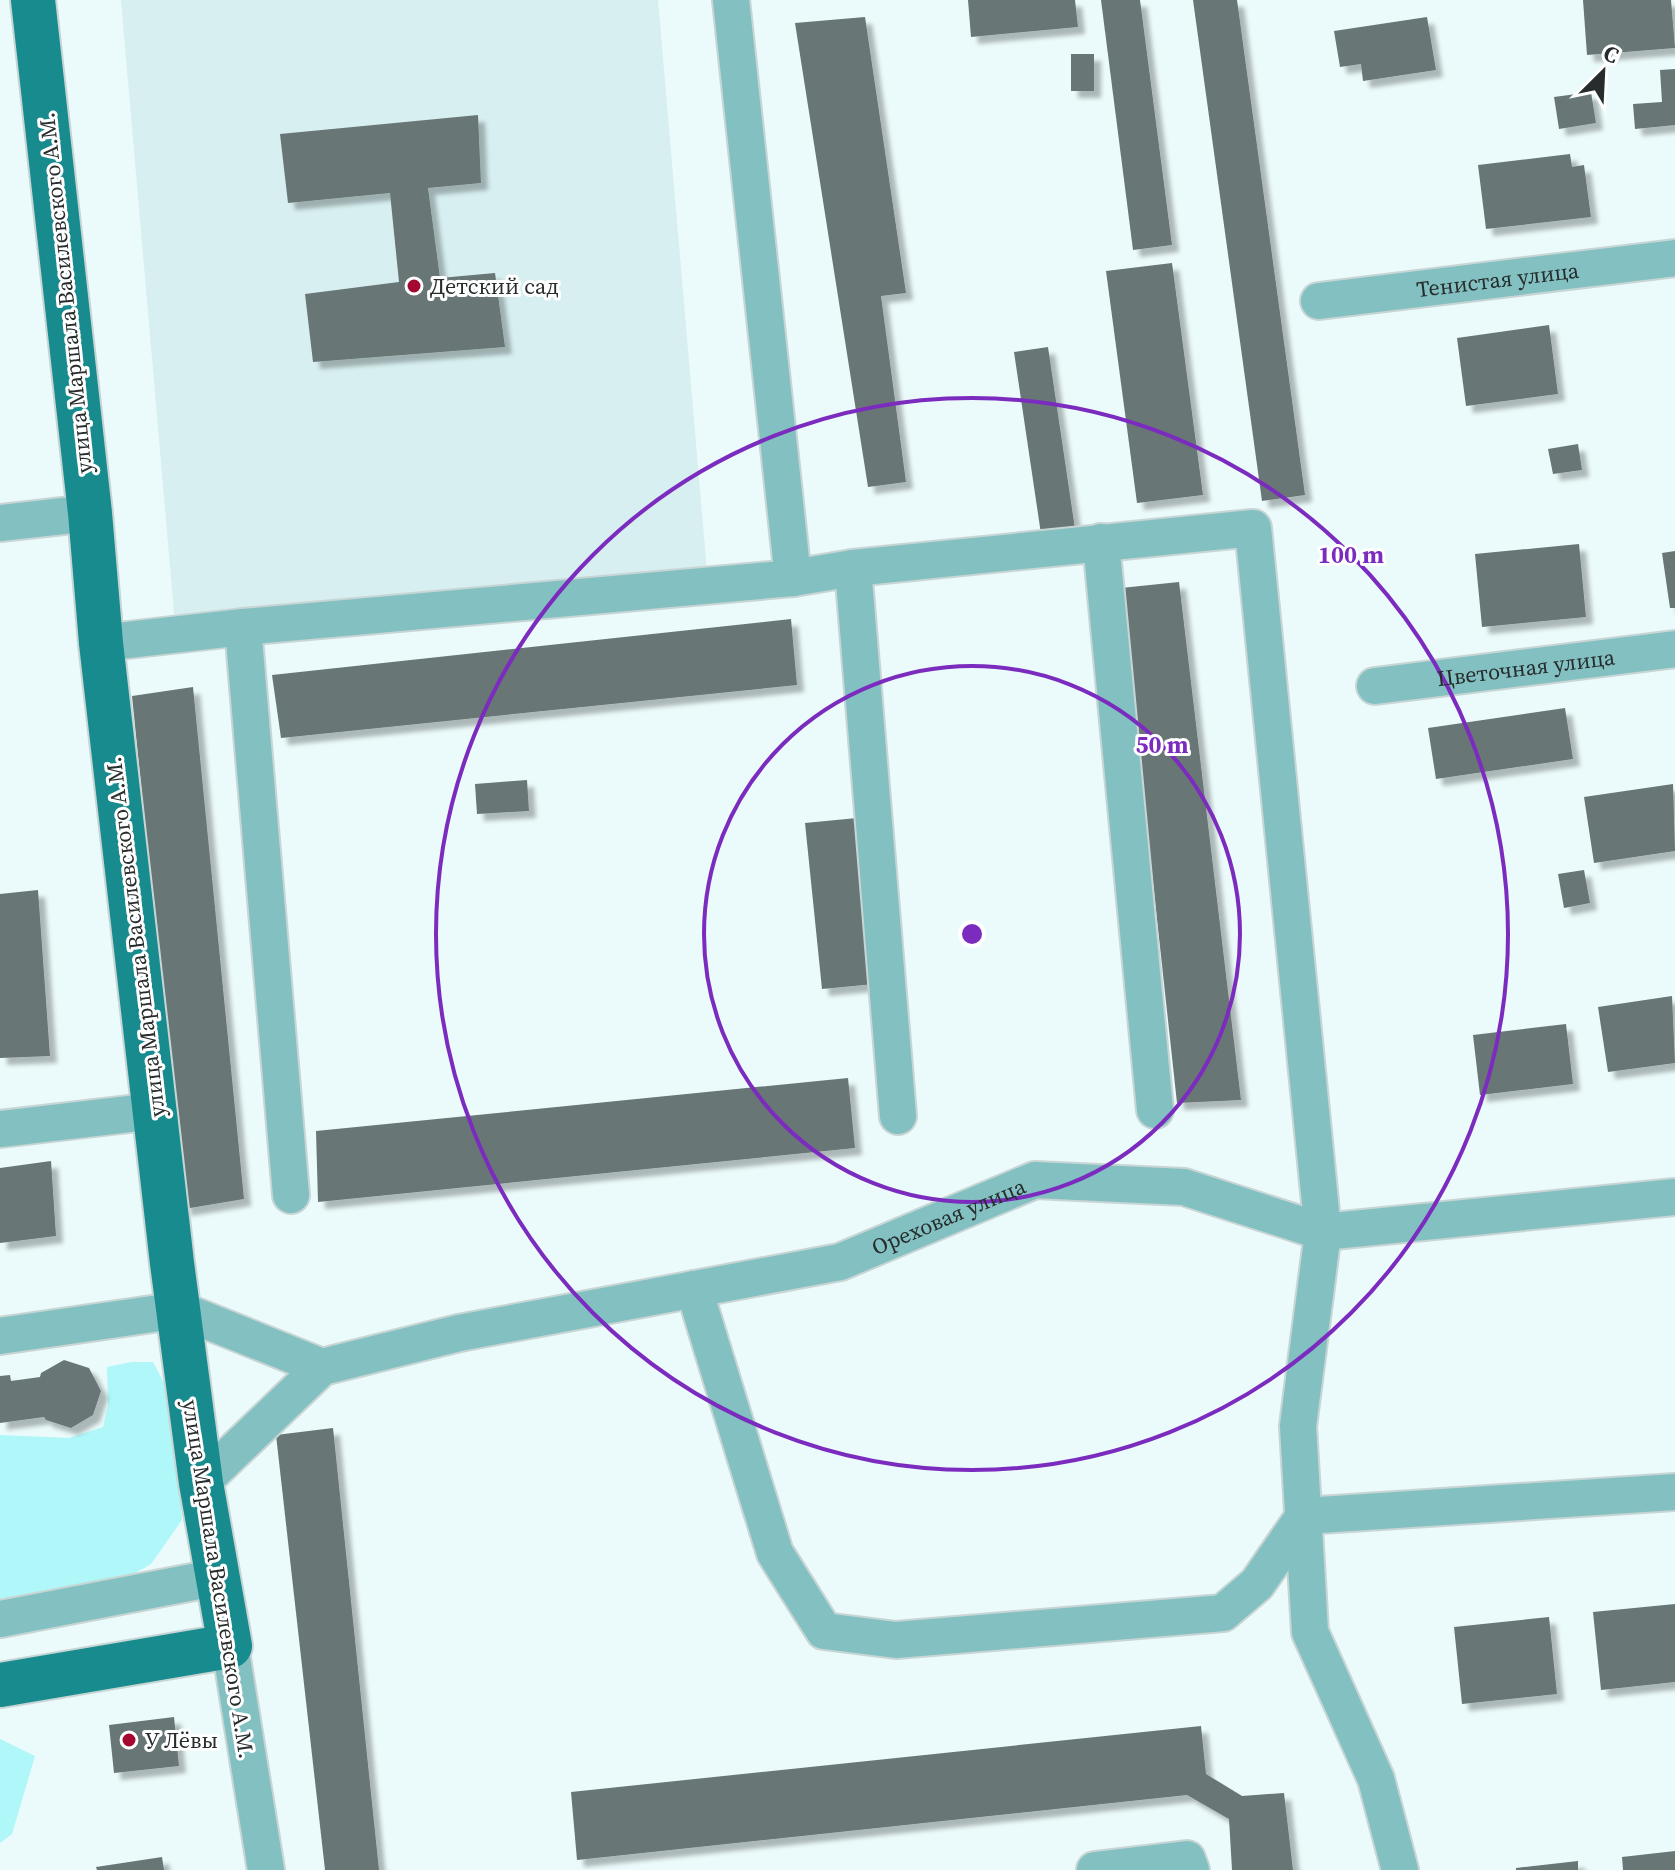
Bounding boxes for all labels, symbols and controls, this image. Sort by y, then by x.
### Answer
north arrow [1563,32,1643,112]
text: С [1599,37,1624,70]
street label: улица Маршала Василевского А.М. [31,111,99,475]
street label: Тенистая улица [1415,255,1581,304]
place label: Детский сад [430,271,559,301]
marker: Детский сад [405,277,423,295]
text: 100 m [1318,538,1384,571]
street label: Цветочная улица [1435,641,1617,693]
text: 50 m [1136,728,1189,761]
street label: улица Маршала Василевского А.М. [98,755,172,1119]
centre of rings [958,920,986,948]
street label: Ореховая улица [867,1170,1031,1262]
street label: улица Маршала Василевского А.М. [176,1397,262,1761]
place label: У Лёвы [145,1725,218,1755]
marker: У Лёвы [120,1731,138,1749]

